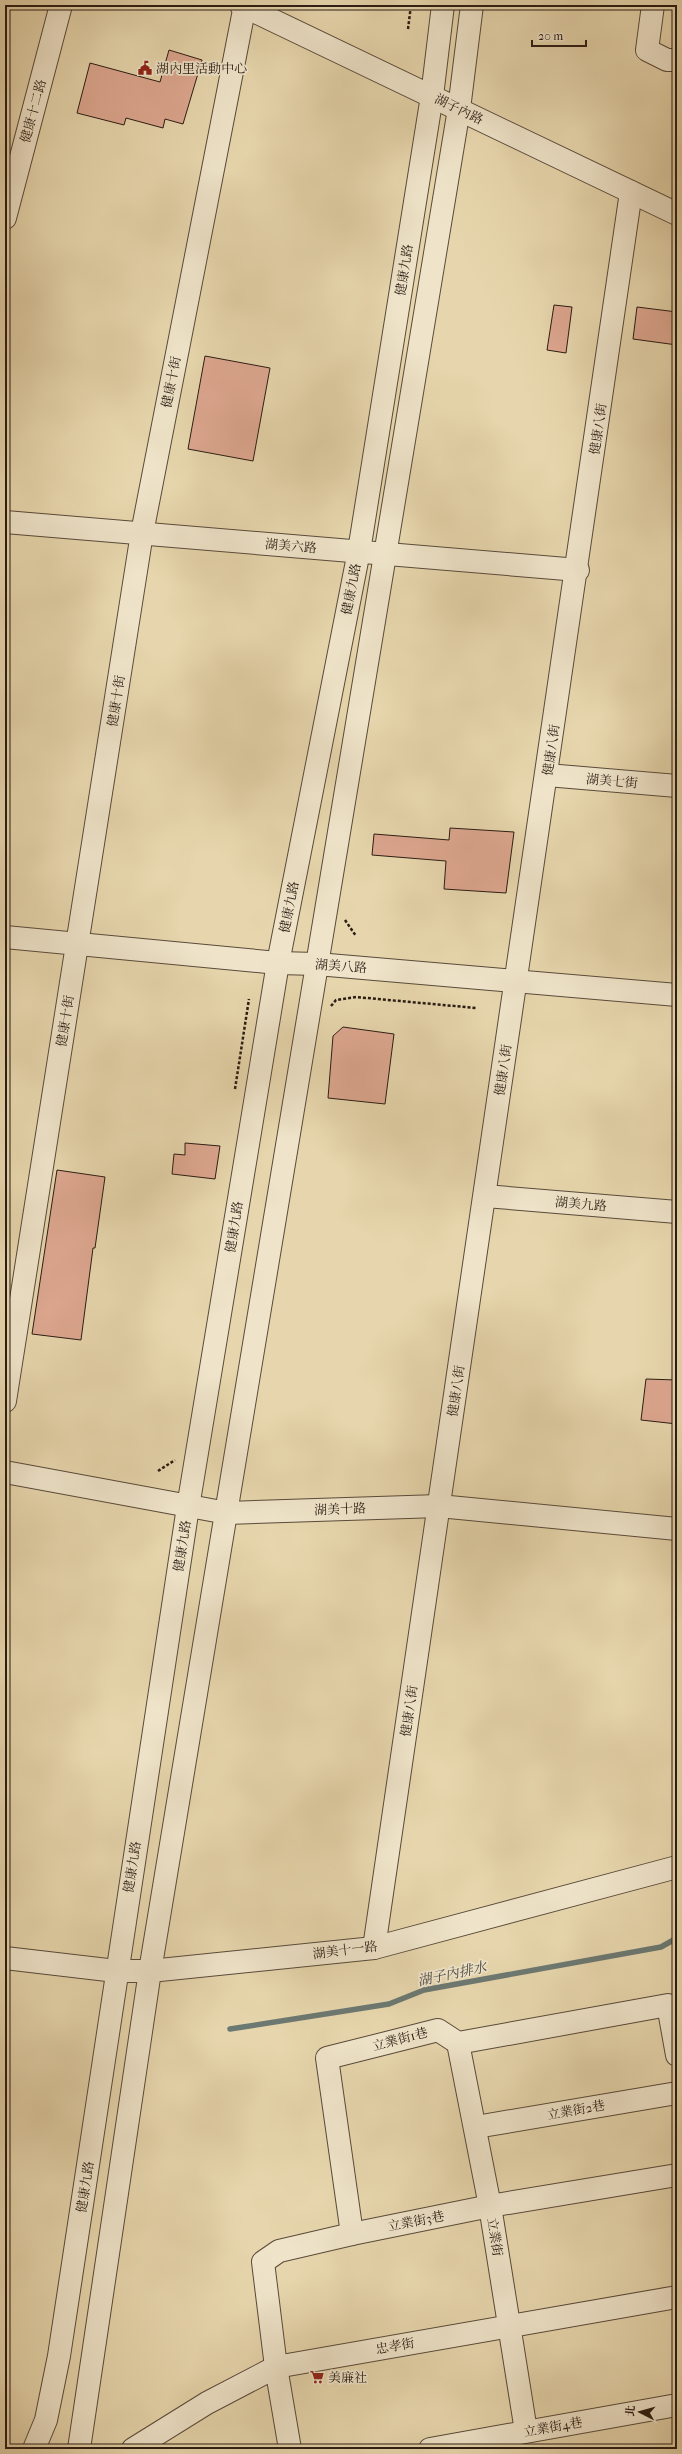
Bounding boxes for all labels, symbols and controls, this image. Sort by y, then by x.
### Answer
scale bar [532,22,586,48]
text: 20 m [538,29,563,43]
public building icon: 湖內里活動中心 [137,60,153,76]
place label: 湖內里活動中心 [156,61,247,76]
street label: 健康十二路 [17,78,49,144]
street label: 湖子內路 [432,91,486,127]
street label: 健康九路 [393,243,415,297]
street label: 健康十街 [159,355,183,409]
street label: 健康八街 [587,402,609,456]
street label: 湖美六路 [264,536,318,556]
street label: 健康九路 [339,562,363,616]
street label: 健康十街 [105,674,127,728]
street label: 健康八街 [540,723,562,777]
street label: 湖美七街 [585,771,639,791]
street label: 健康九路 [277,880,301,934]
street label: 湖美八路 [315,957,367,975]
street label: 健康十街 [54,994,76,1048]
street label: 健康八街 [492,1043,514,1097]
street label: 湖美九路 [554,1194,608,1214]
street label: 健康九路 [223,1200,245,1254]
street label: 健康八街 [445,1364,467,1418]
street label: 湖美十路 [314,1501,366,1517]
street label: 健康九路 [171,1519,193,1573]
street label: 健康八街 [398,1684,420,1738]
street label: 健康九路 [121,1840,143,1894]
street label: 湖美十一路 [312,1939,378,1961]
water label: 湖子內排水 [416,1958,490,1990]
street label: 立業街1巷 [371,2024,429,2054]
street label: 立業街2巷 [546,2098,606,2122]
street label: 健康九路 [74,2160,96,2214]
street label: 立業街3巷 [386,2208,446,2234]
street label: 立業街 [485,2217,505,2257]
street label: 忠孝街 [374,2335,416,2357]
supermarket icon: 美廉社 [309,2369,325,2385]
place label: 美廉社 [328,2370,367,2385]
north arrow [620,2392,660,2432]
text: 北 [624,2405,638,2417]
street label: 立業街4巷 [522,2414,584,2440]

